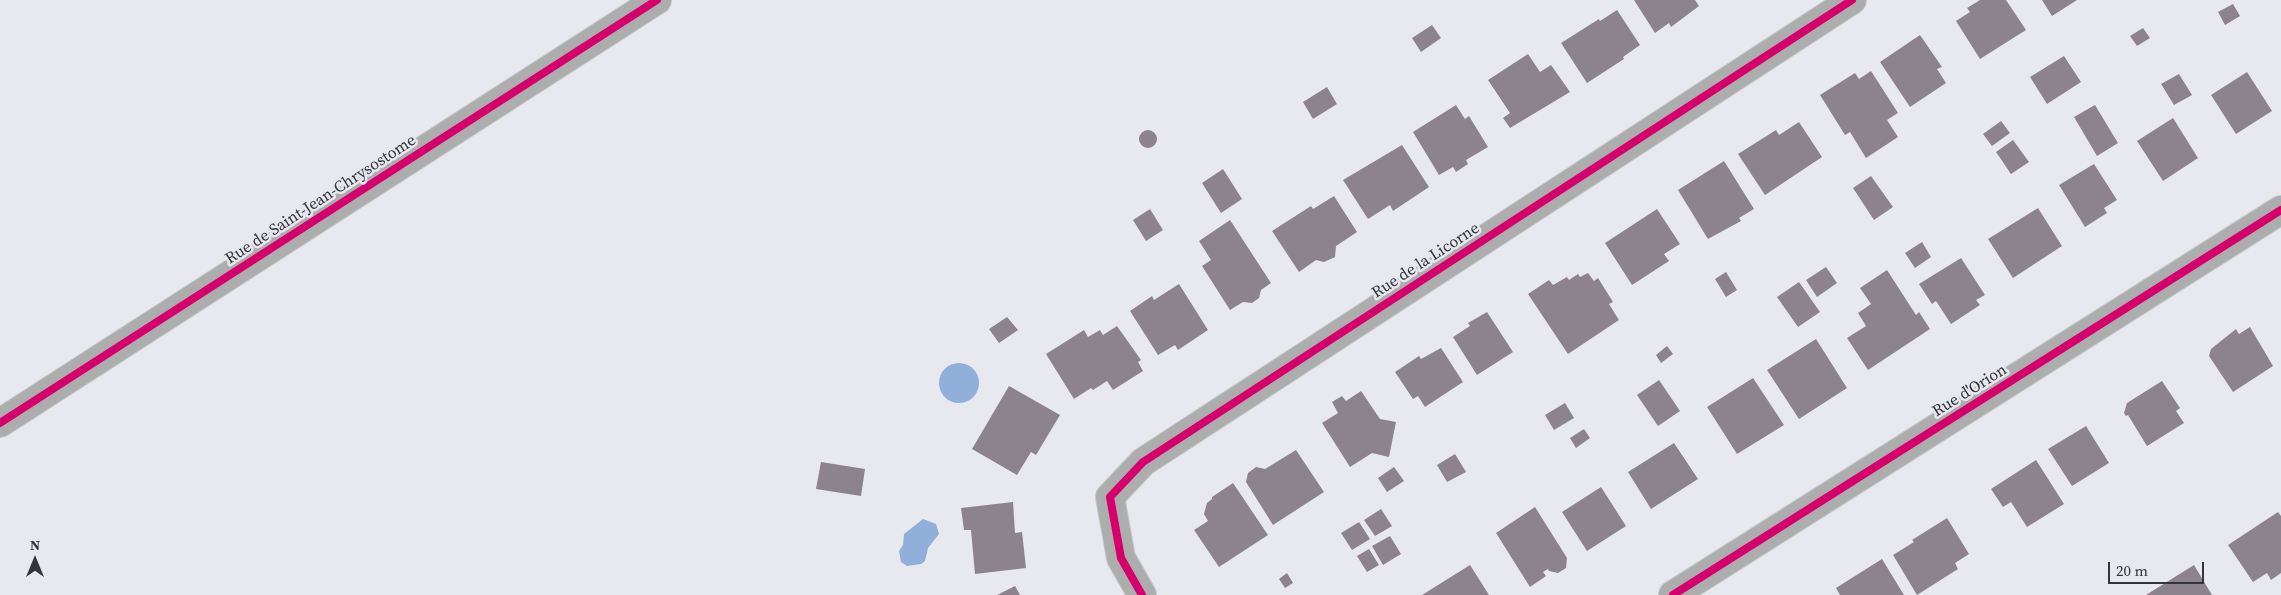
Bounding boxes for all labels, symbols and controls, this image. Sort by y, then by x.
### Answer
street label: Rue de Saint-Jean-Chrysostome [222,131,420,269]
street label: Rue de la Licorne [1369,219,1483,303]
street label: Rue d'Orion [1929,361,2011,421]
north arrow [10,535,60,585]
text: N [30,535,40,555]
scale bar [2111,552,2207,584]
text: 20 m [2116,560,2148,581]

